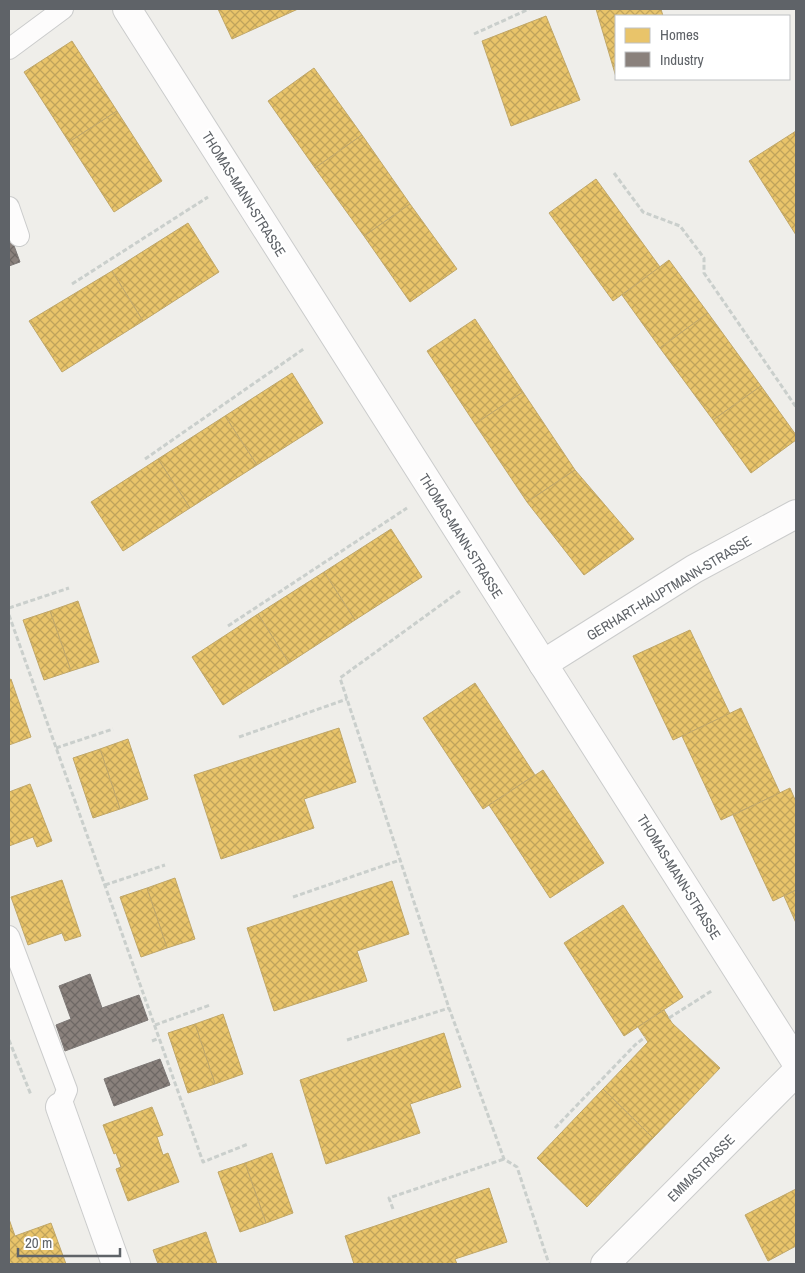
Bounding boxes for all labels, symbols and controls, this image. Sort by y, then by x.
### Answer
legend [615,15,790,80]
text: Homes [660,24,699,45]
text: Industry [660,49,705,70]
street label: THOMAS-MANN-STRASSE [198,128,290,260]
street label: THOMAS-MANN-STRASSE [415,470,507,602]
street label: GERHART-HAUPTMANN-STRASSE [583,532,755,644]
street label: THOMAS-MANN-STRASSE [633,811,725,943]
street label: EMMASTRASSE [664,1131,738,1205]
scale bar [18,1226,120,1258]
text: 20 m [25,1232,52,1253]

